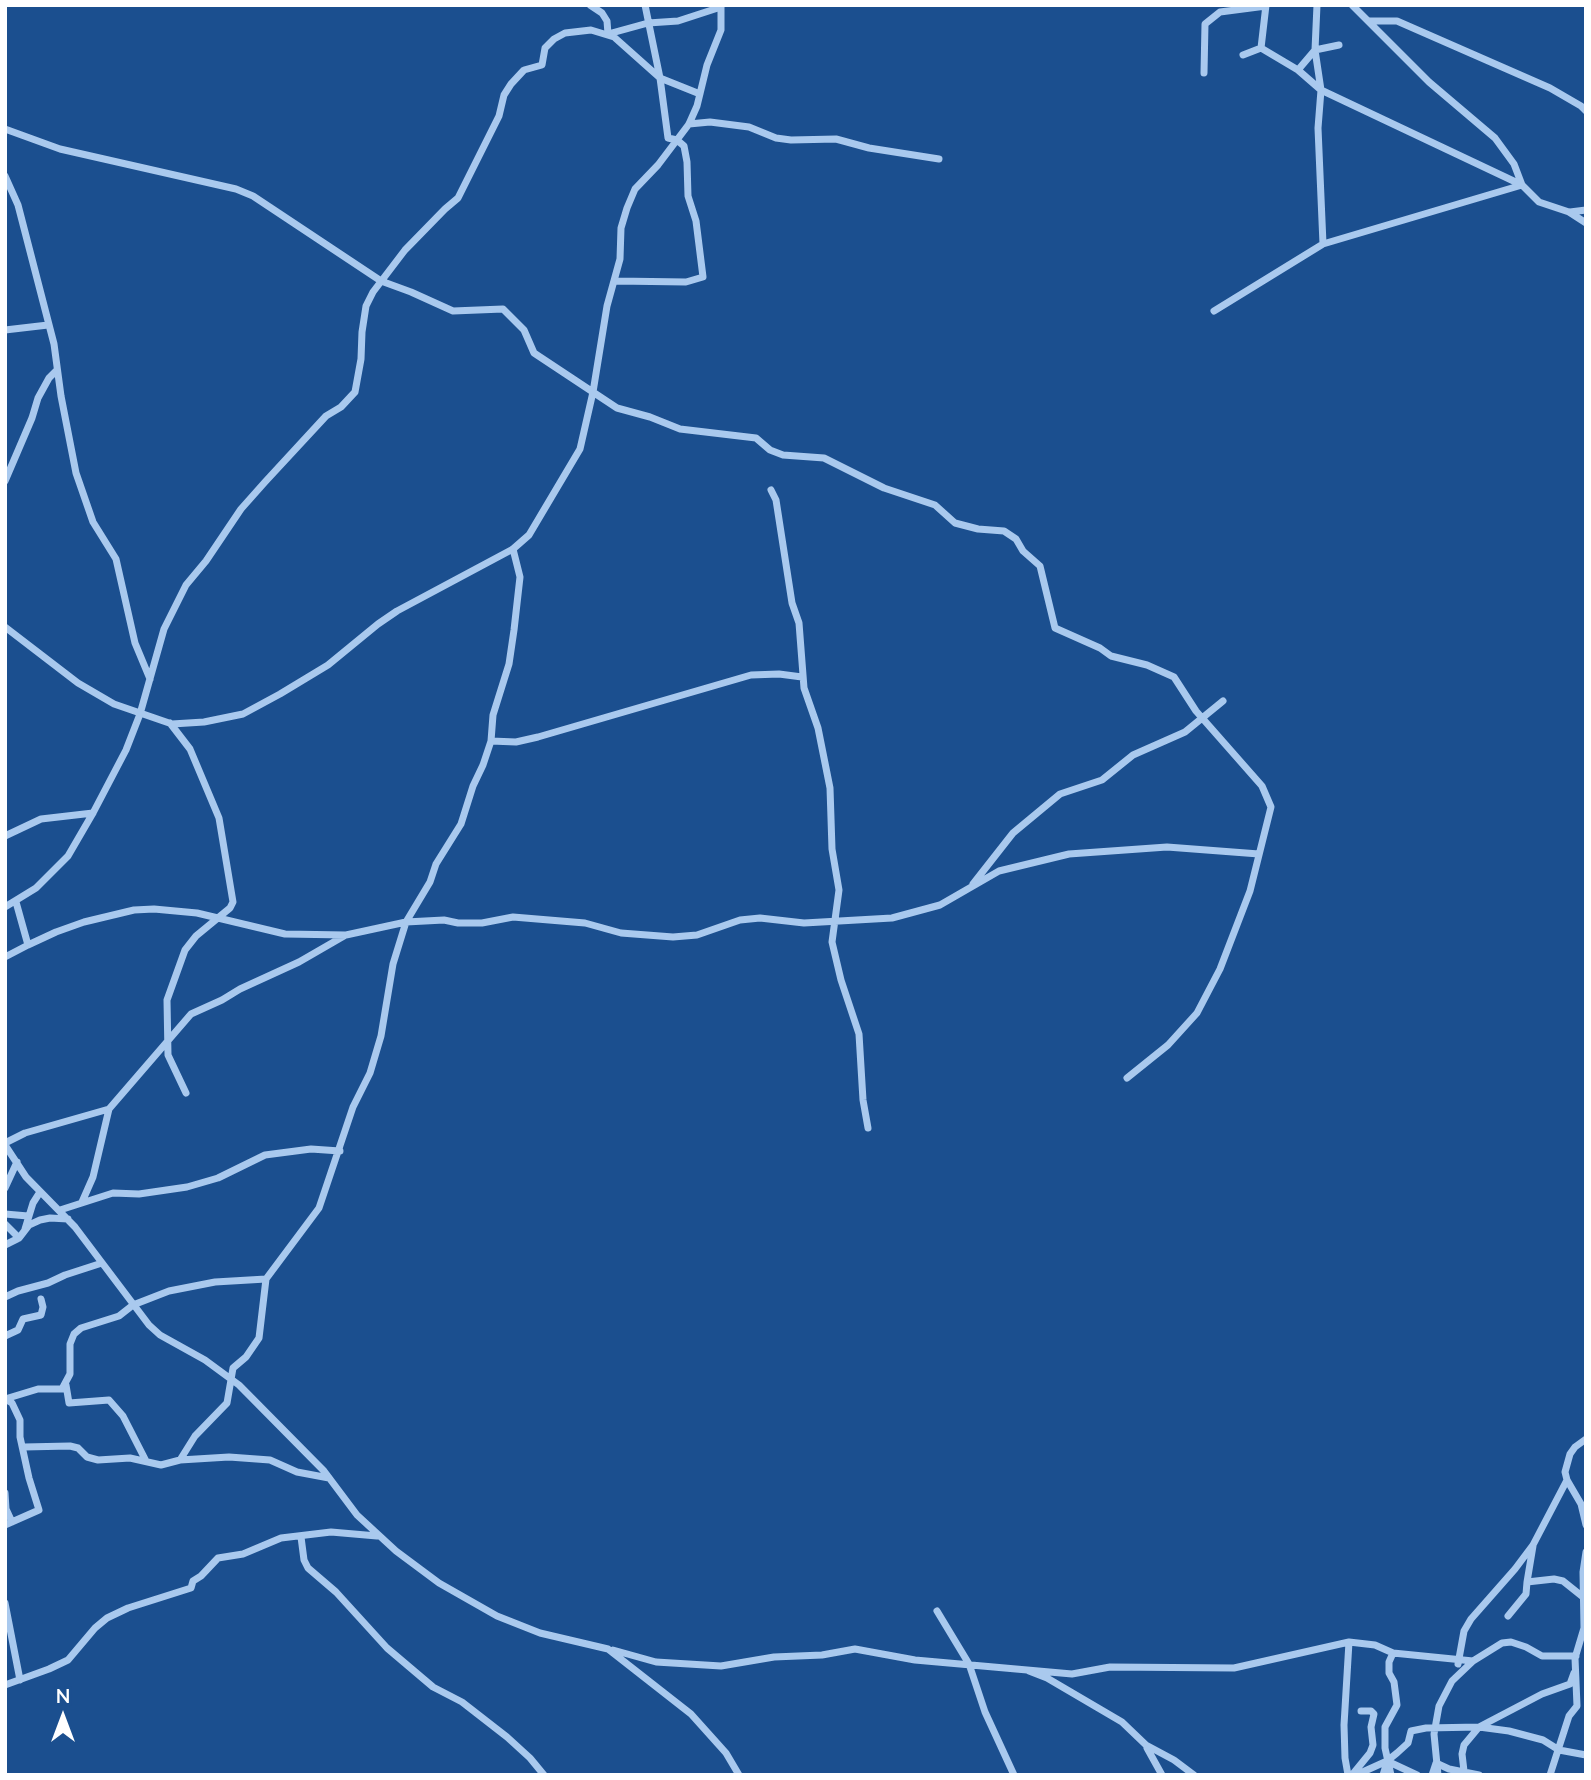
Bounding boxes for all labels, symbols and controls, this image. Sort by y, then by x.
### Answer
north arrow [28,1682,98,1752]
text: N [56,1684,70,1707]

